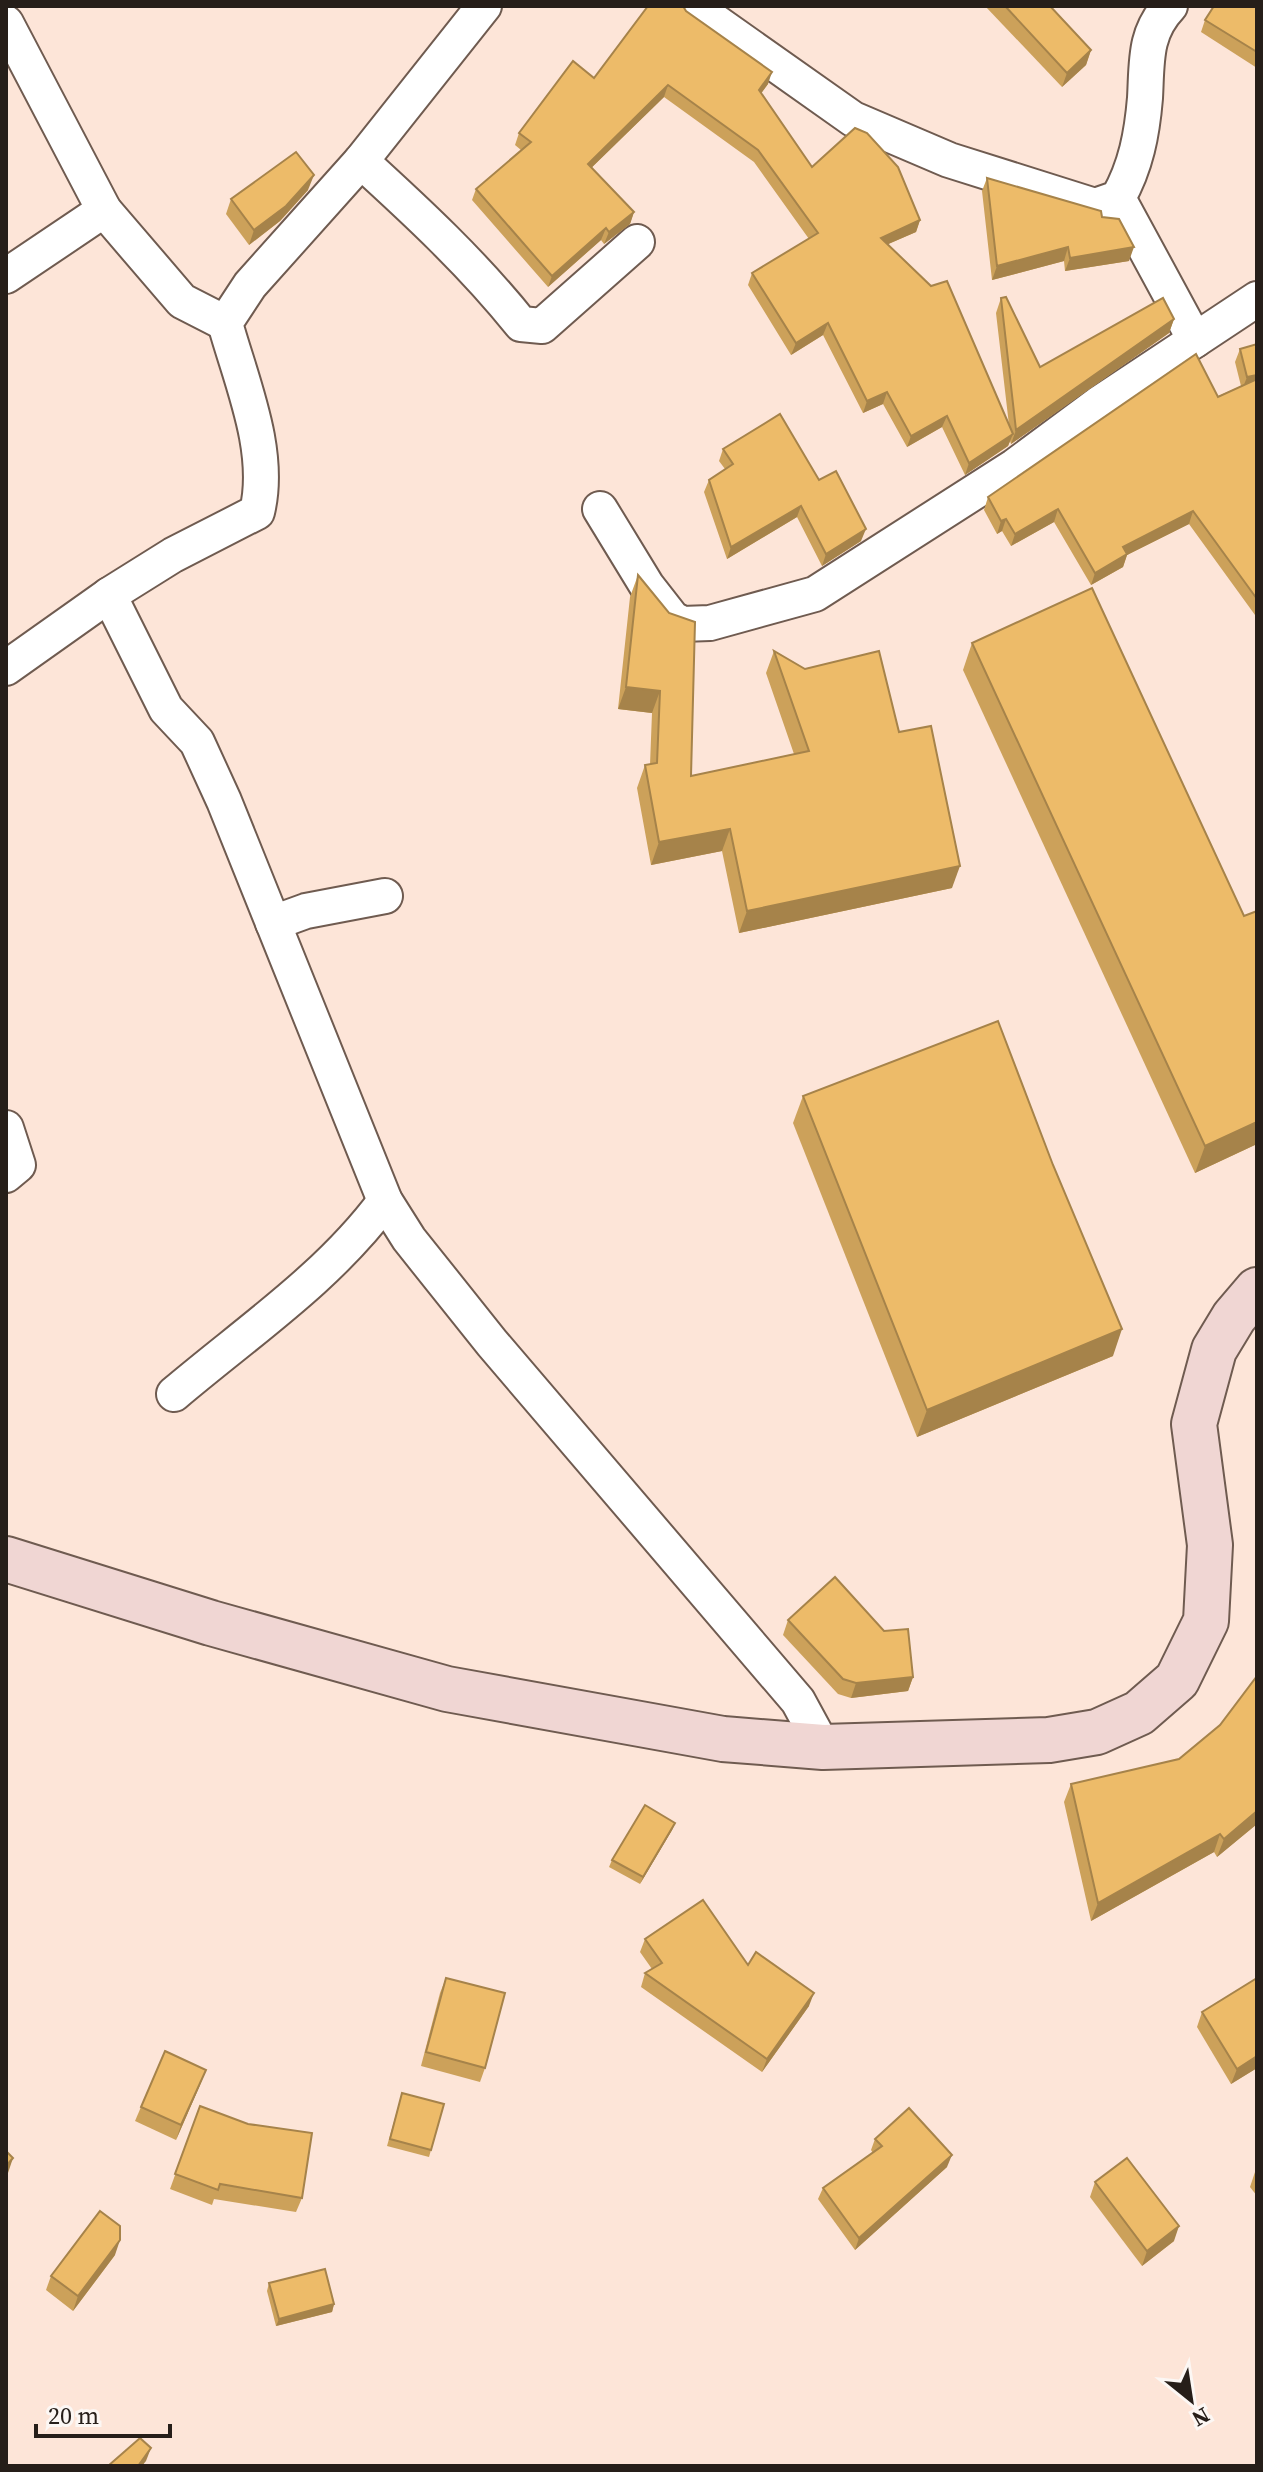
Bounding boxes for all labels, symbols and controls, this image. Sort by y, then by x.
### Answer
north arrow [1151,2360,1231,2440]
scale bar [36,2388,170,2438]
text: 20 m [48,2399,99,2432]
text: N [1187,2400,1215,2434]

